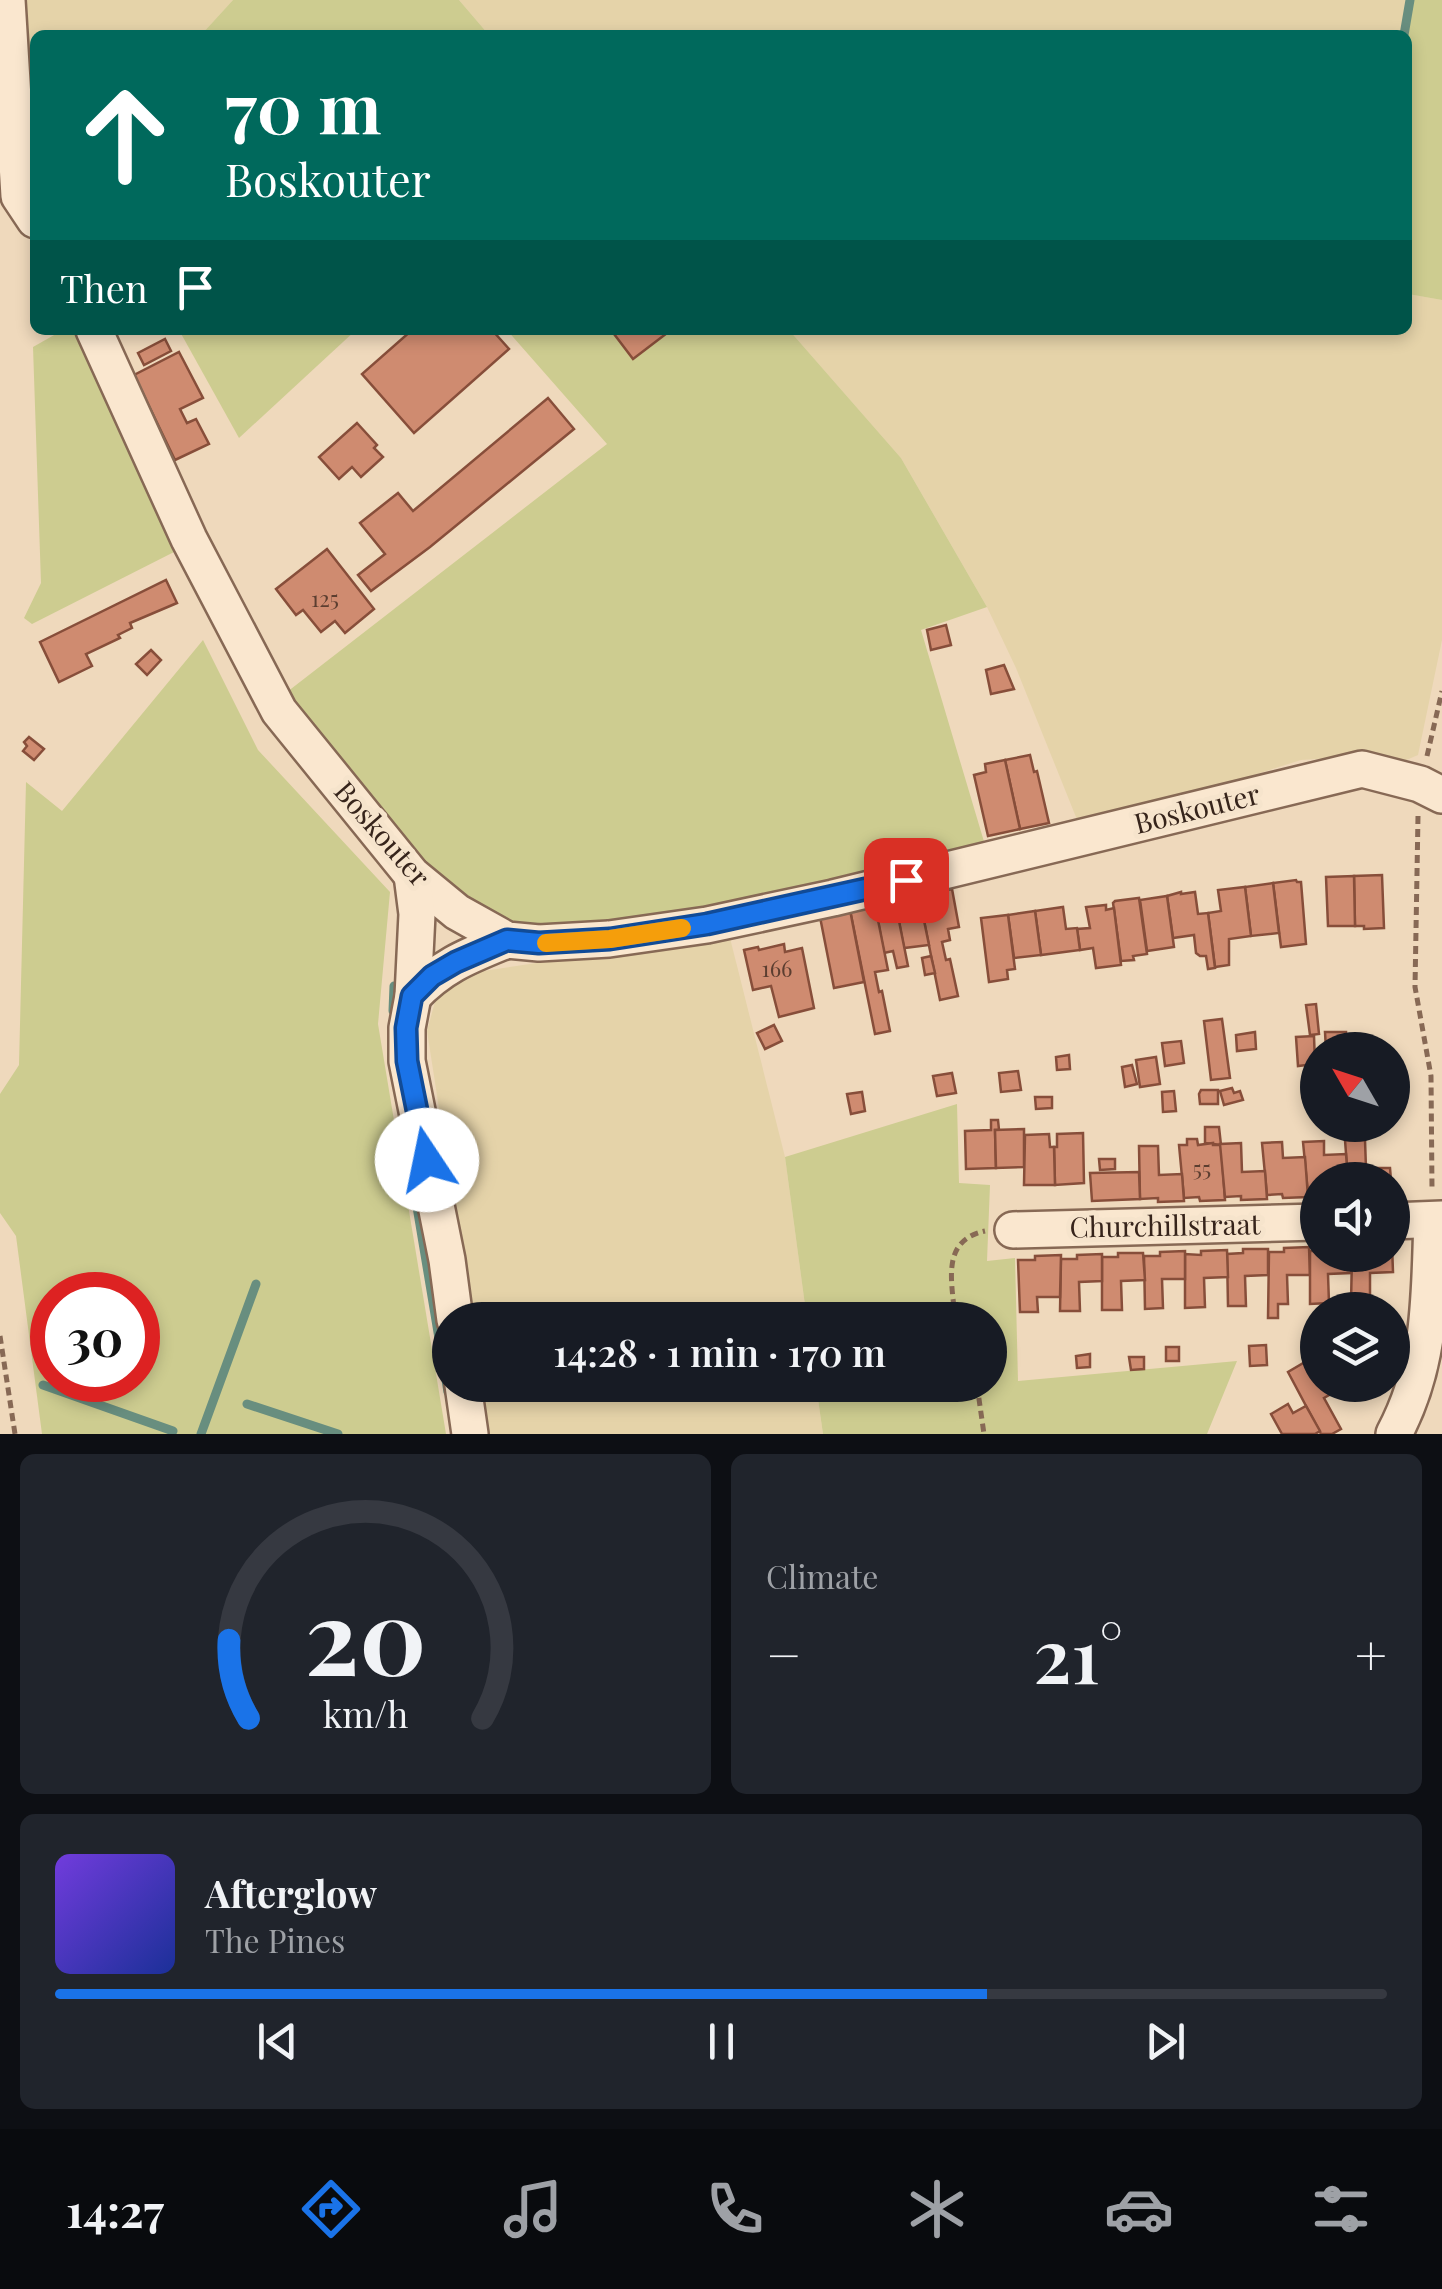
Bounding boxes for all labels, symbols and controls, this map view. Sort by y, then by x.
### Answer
text: 70 m [225,58,382,152]
icon: ahead [60,70,190,200]
text: Boskouter [225,148,431,208]
icon: arrive [168,260,223,315]
text: Then [60,262,148,313]
house number: 125 [311,583,339,613]
street label: Boskouter [327,773,439,894]
street label: Boskouter [1130,774,1264,841]
pin [864,838,949,923]
icon: arrive [879,853,934,908]
house number: 166 [762,953,792,983]
north arrow [1300,1032,1410,1142]
map controls [1300,1032,1410,1402]
position arrow [375,1108,479,1212]
house number: 55 [1193,1153,1211,1183]
button: sound [1300,1162,1410,1272]
street label: Churchillstraat [1069,1204,1262,1245]
speed limit sign: 30 [30,1272,160,1402]
button: layers [1300,1292,1410,1402]
text: 14:28 · 1 min · 170 m [553,1326,886,1377]
text: Climate [766,1554,878,1597]
text: 20 [305,1563,426,1702]
text: 21° [1033,1603,1123,1703]
text: − [766,1616,802,1690]
text: + [1355,1616,1387,1690]
text: km/h [323,1689,408,1737]
text: Afterglow [205,1867,377,1918]
text: The Pines [205,1918,345,1961]
icon: previous [250,2014,305,2069]
icon: pause [694,2014,749,2069]
icon: next [1138,2014,1193,2069]
icon: directions [296,2174,366,2244]
icon: music [498,2174,568,2244]
icon: phone [700,2174,770,2244]
icon: climate [902,2174,972,2244]
icon: car [1104,2174,1174,2244]
icon: filters [1306,2174,1376,2244]
text: 14:27 [66,2179,164,2239]

